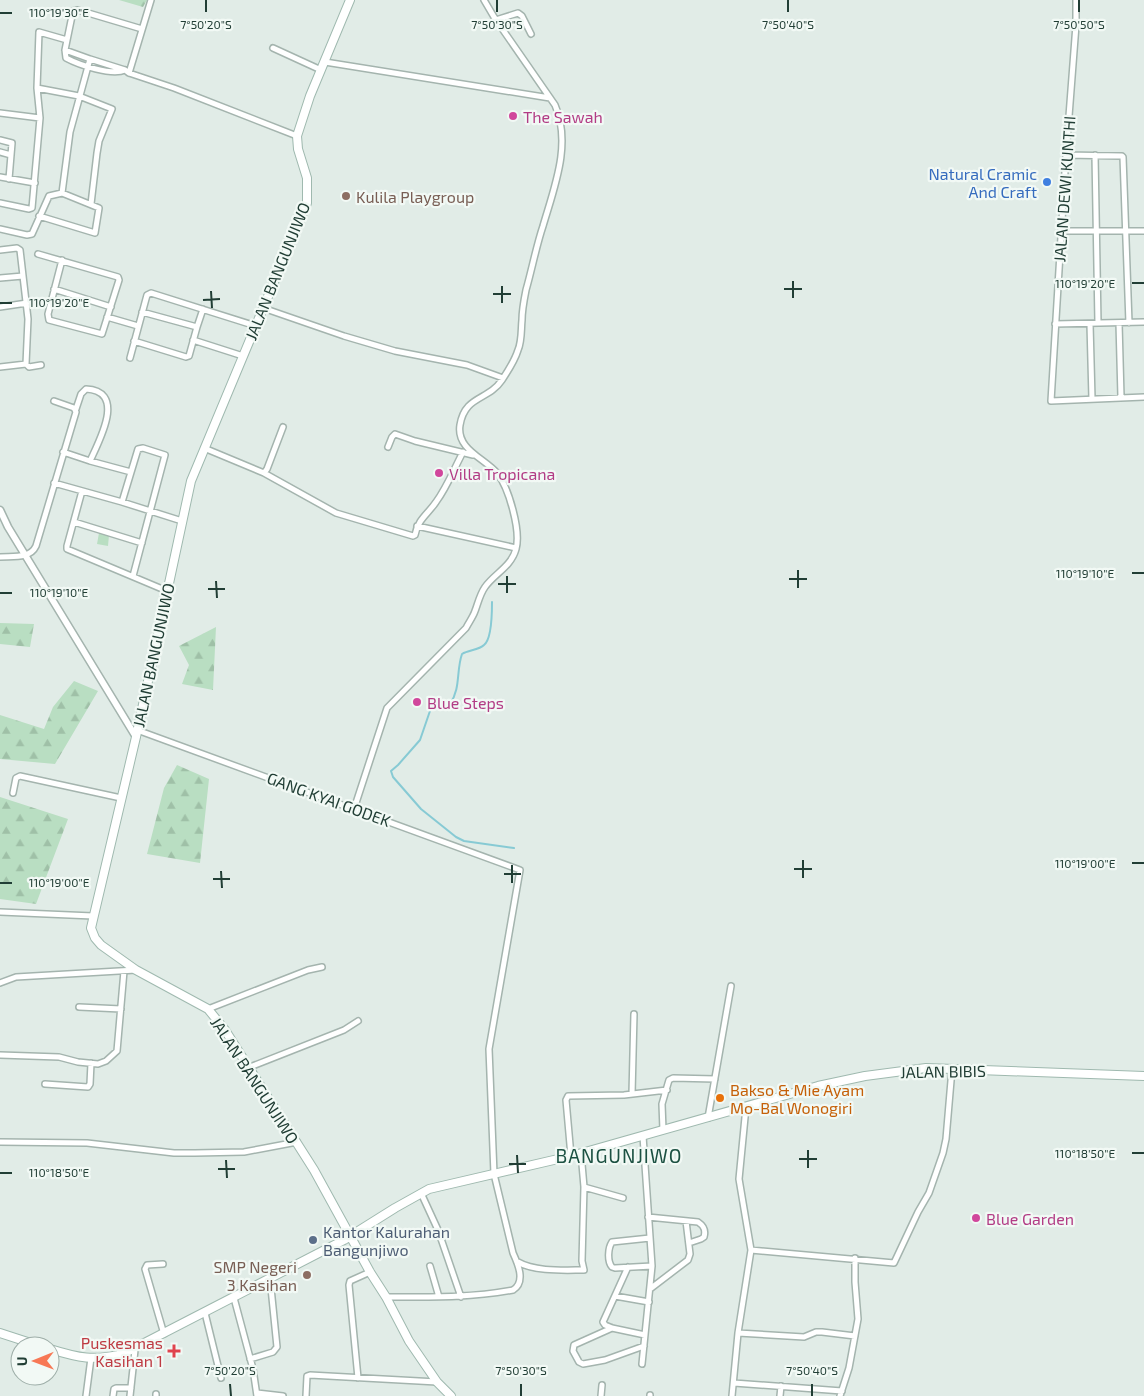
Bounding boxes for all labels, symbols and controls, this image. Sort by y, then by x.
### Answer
text: 110°19'30"E [29,5,89,19]
text: 7°50'20"S [180,17,232,31]
text: 7°50'30"S [471,17,523,31]
text: 7°50'40"S [762,17,814,31]
text: 7°50'50"S [1053,17,1105,31]
place label: The Sawah [523,107,603,126]
marker: The Sawah [507,110,519,122]
street label: JALAN DEWI KUNTHI [1049,115,1079,263]
place label: Natural Cramic And Craft [928,164,1037,201]
marker: Natural Cramic And Craft [1041,176,1053,188]
place label: Kulila Playgroup [356,187,474,206]
marker: Kulila Playgroup [340,190,352,202]
street label: JALAN BANGUNJIWO [241,199,313,343]
text: 110°19'20"E [1055,276,1115,290]
text: 110°19'20"E [29,295,89,309]
place label: Villa Tropicana [449,464,555,483]
marker: Villa Tropicana [433,467,445,479]
text: 110°19'10"E [1056,566,1114,580]
street label: JALAN BANGUNJIWO [128,581,178,729]
text: 110°19'10"E [30,585,88,599]
place label: Blue Steps [427,693,504,712]
marker: Blue Steps [411,696,423,708]
street label: GANG KYAI GODEK [265,768,394,830]
text: 110°19'00"E [1055,856,1116,870]
text: 110°19'00"E [29,875,90,889]
street label: JALAN BANGUNJIWO [207,1013,303,1147]
street label: JALAN BIBIS [900,1061,986,1081]
place label: Bakso & Mie Ayam Mo-Bal Wonogiri [730,1080,864,1117]
marker: Bakso & Mie Ayam Mo-Bal Wonogiri [714,1092,726,1104]
district label: BANGUNJIWO [555,1144,683,1167]
text: 110°18'50"E [1055,1146,1115,1160]
text: 110°18'50"E [29,1165,89,1179]
place label: Blue Garden [986,1209,1074,1228]
marker: Blue Garden [970,1212,982,1224]
place label: Kantor Kalurahan Bangunjiwo [323,1222,450,1260]
marker: Kantor Kalurahan Bangunjiwo [307,1234,319,1246]
place label: SMP Negeri 3 Kasihan [214,1257,297,1294]
marker: SMP Negeri 3 Kasihan [301,1269,313,1281]
place label: Puskesmas Kasihan 1 [81,1333,163,1370]
north arrow [10,1336,60,1386]
marker: Puskesmas Kasihan 1 [167,1344,181,1358]
text: U [13,1356,30,1366]
text: 7°50'20"S [204,1363,256,1377]
text: 7°50'30"S [495,1363,547,1377]
text: 7°50'40"S [786,1363,838,1377]

